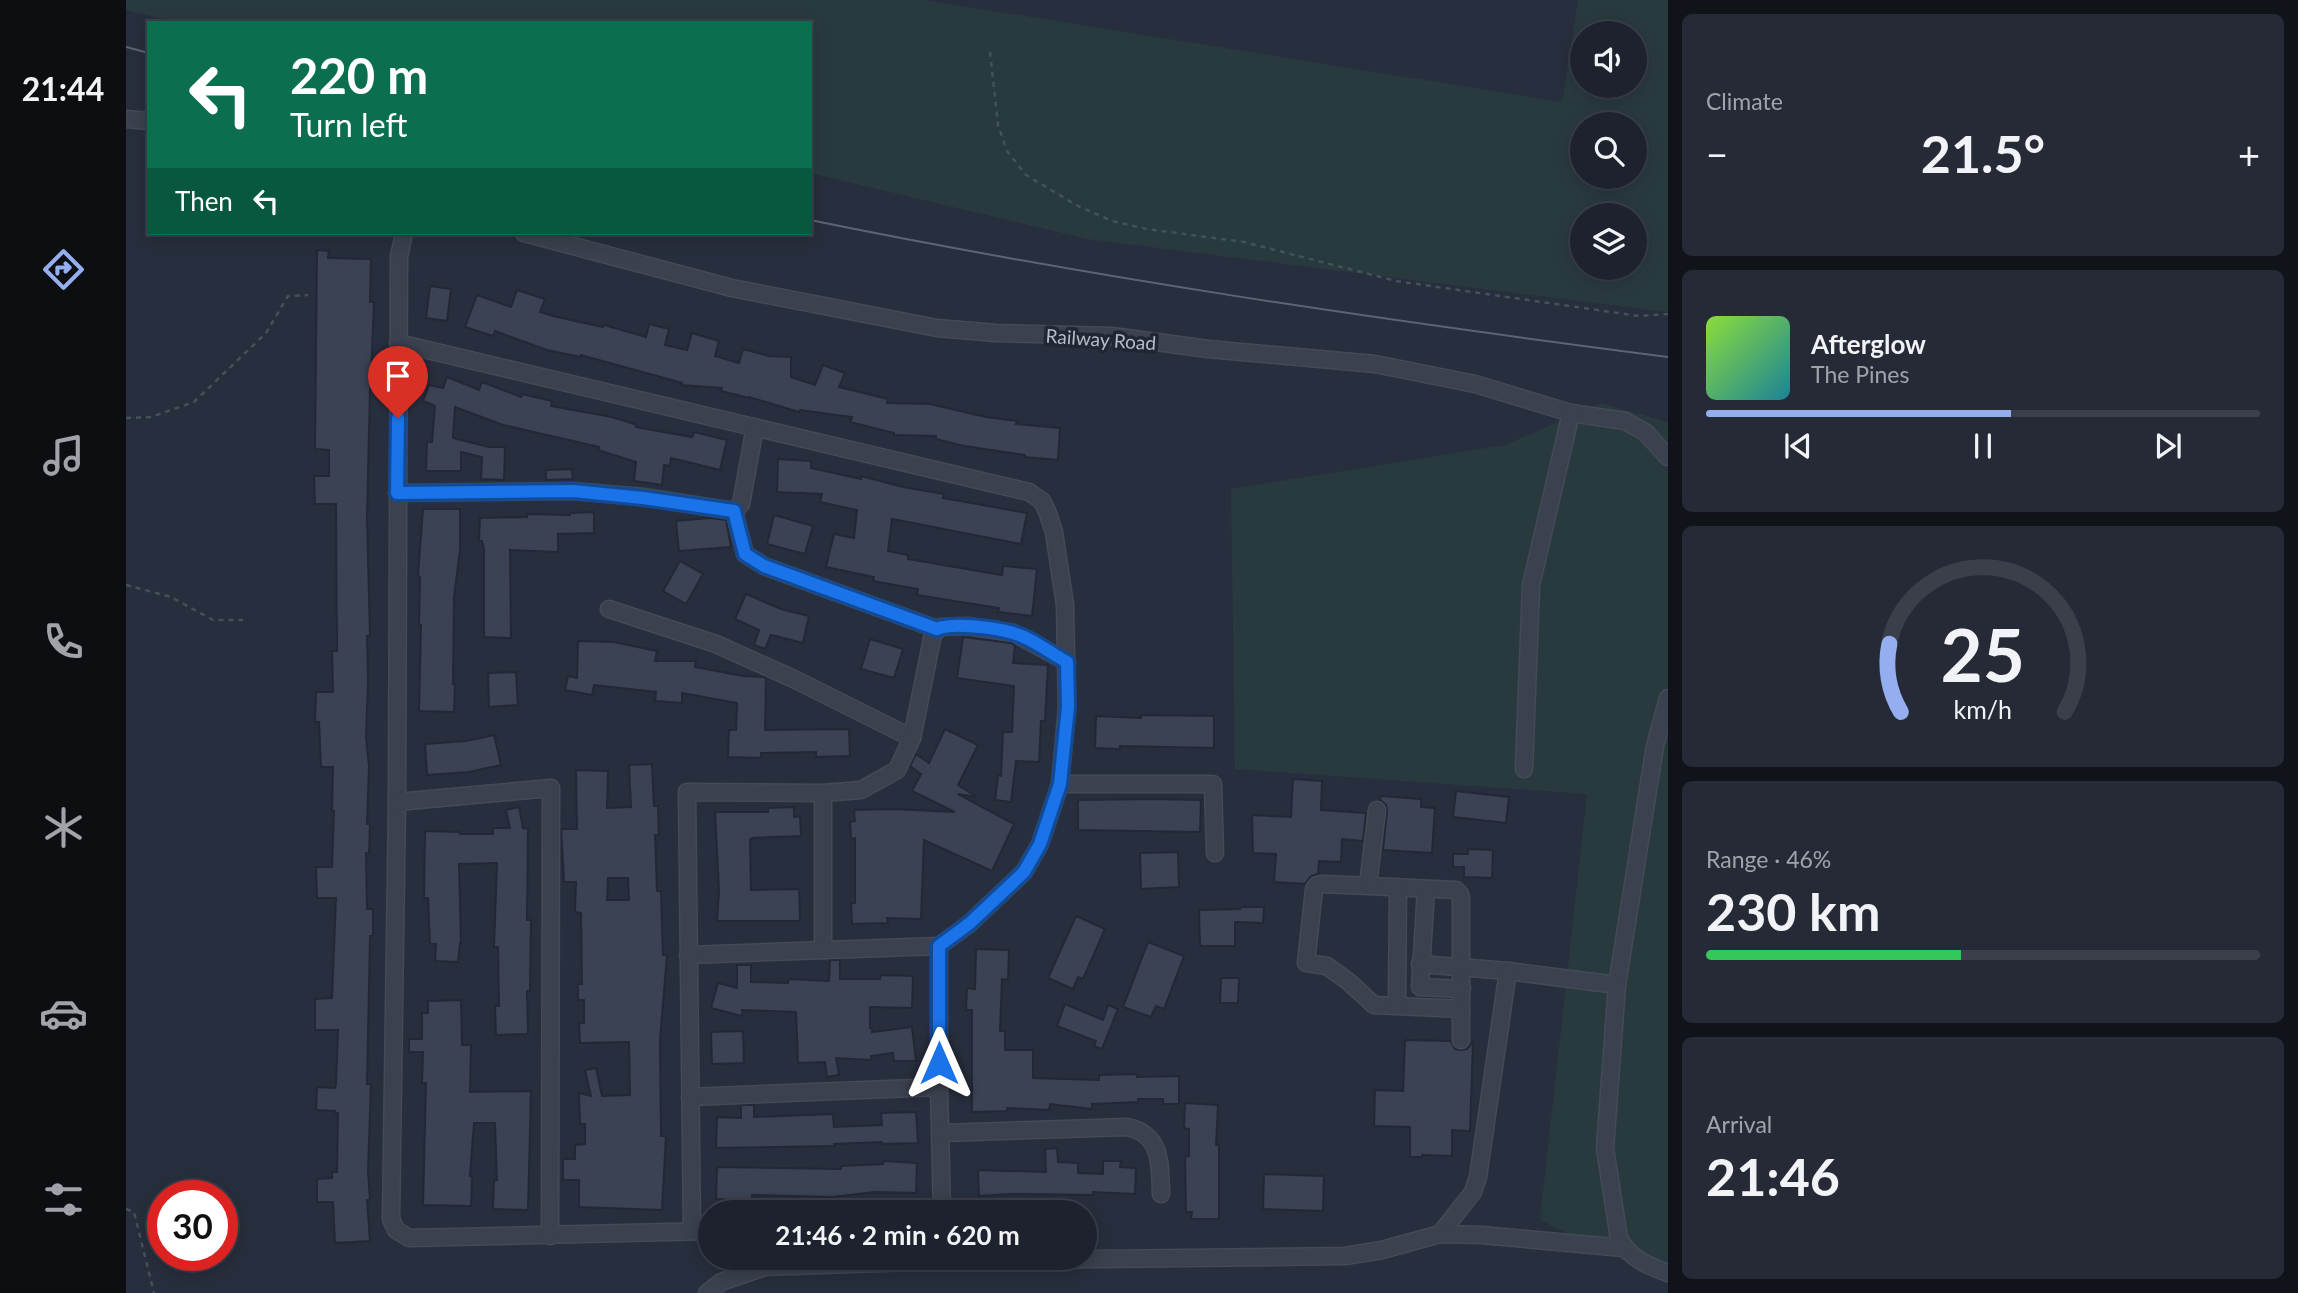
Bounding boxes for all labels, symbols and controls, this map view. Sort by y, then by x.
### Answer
map controls [1570,21,1647,280]
button: sound [1570,21,1647,98]
text: 220 m [290,46,428,104]
icon: left [175,49,266,140]
text: 21:44 [22,69,104,108]
text: Climate [1706,87,1783,115]
text: Turn left [290,105,407,144]
button: search [1570,112,1647,189]
text: 21.5° [1921,122,2045,184]
text: − [1706,131,1728,177]
text: + [2238,131,2260,177]
icon: left [247,182,285,220]
text: Then [175,185,233,217]
button: layers [1570,203,1647,280]
icon: directions [39,245,88,294]
street label: Railway Road [1045,324,1157,354]
text: Afterglow [1811,328,1926,360]
pin [368,346,428,418]
icon: arrive [379,357,417,395]
text: The Pines [1811,360,1909,388]
icon: previous [1779,427,1817,465]
icon: pause [1964,427,2002,465]
icon: next [2149,427,2187,465]
icon: music [39,431,88,480]
text: 25 [1941,611,2025,699]
icon: phone [39,617,88,666]
text: km/h [1954,694,2012,724]
icon: climate [39,803,88,852]
text: Range · 46% [1706,845,1831,873]
text: 230 km [1706,880,1880,942]
icon: car [39,989,88,1038]
position arrow [902,1026,976,1100]
text: Arrival [1706,1110,1772,1138]
text: 21:46 [1706,1145,1840,1207]
icon: filters [39,1175,88,1224]
speed limit sign: 30 [147,1180,238,1271]
text: 21:46 · 2 min · 620 m [775,1219,1020,1251]

